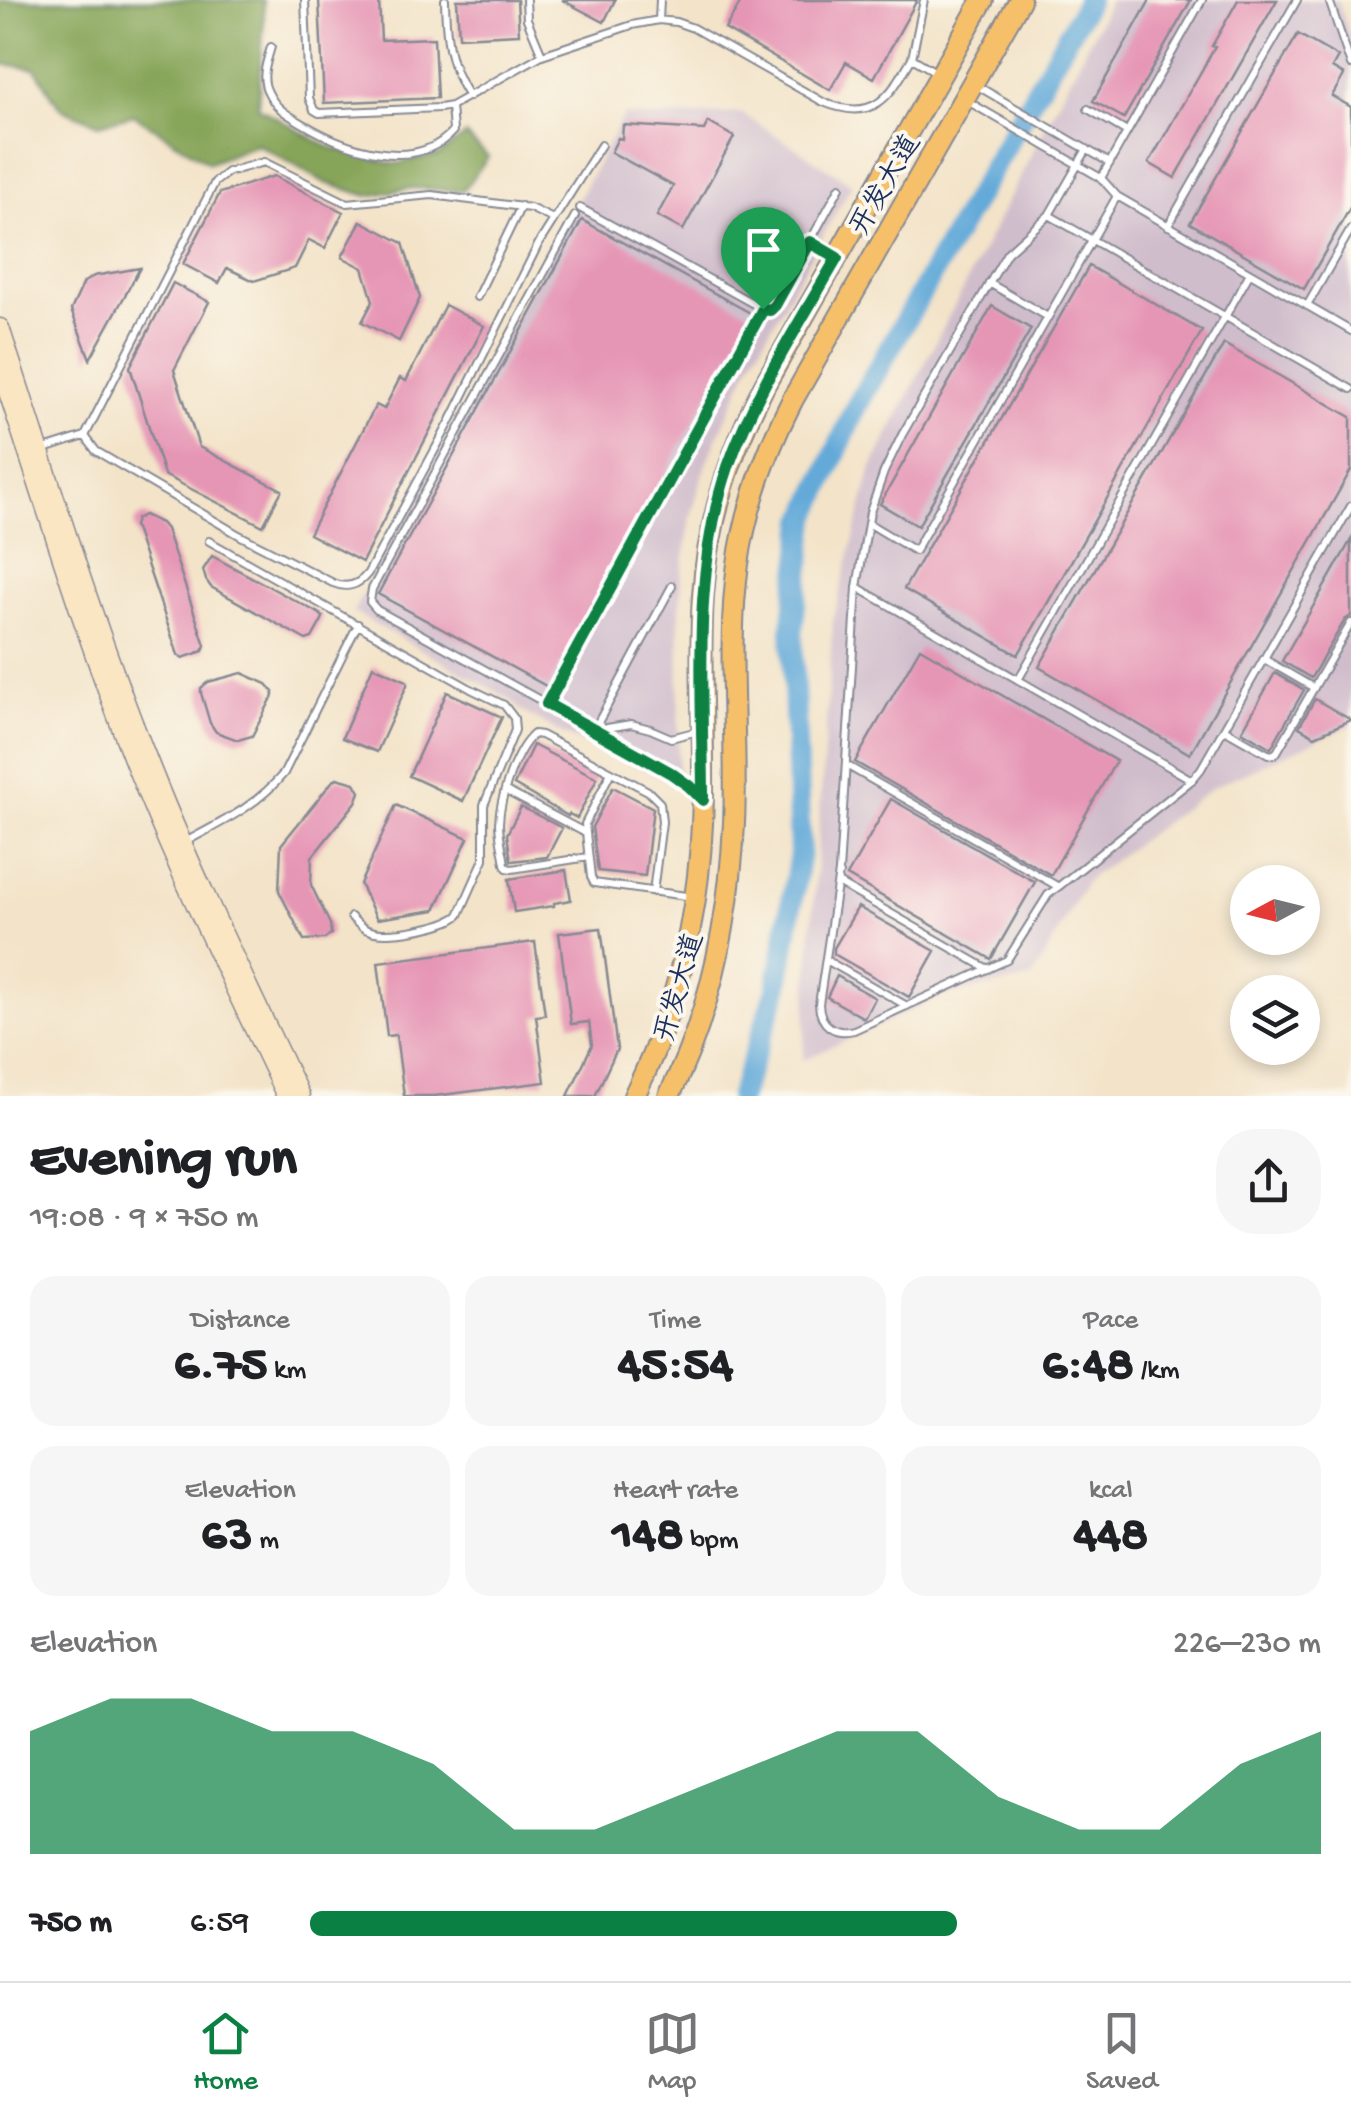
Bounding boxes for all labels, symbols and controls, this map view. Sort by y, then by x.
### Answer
street label: 开发大道 [844,129,929,243]
pin [721,207,806,310]
icon: arrive [736,222,791,277]
north arrow [1230,865,1320,955]
map controls [1230,865,1320,1065]
street label: 开发大道 [649,930,713,1047]
button: layers [1230,975,1320,1065]
button: share [1216,1129,1321,1234]
text: Evening run [30,1130,297,1194]
text: 19:08 · 9 × 750 m [30,1200,258,1238]
text: Distance [191,1305,290,1338]
text: Time [650,1305,701,1338]
text: Pace [1083,1305,1138,1338]
text: 6.75 [174,1338,267,1397]
text: 45:54 [618,1338,733,1397]
text: 6:48 [1042,1338,1134,1397]
text: km [267,1355,306,1388]
text: /km [1134,1355,1180,1388]
text: Elevation [185,1475,296,1508]
text: Heart rate [613,1475,738,1508]
text: kcal [1089,1475,1133,1508]
text: 63 [201,1508,253,1567]
text: 148 [612,1508,684,1567]
text: 448 [1073,1508,1148,1567]
text: m [253,1525,279,1558]
text: bpm [684,1525,739,1558]
text: Elevation [30,1626,157,1664]
text: 226–230 m [1173,1626,1321,1664]
text: 750 m [30,1905,112,1943]
text: 6:59 [190,1905,249,1943]
tab: Home [193,2006,258,2099]
tab: Map [645,2006,700,2099]
tab: Saved [1086,2006,1158,2099]

